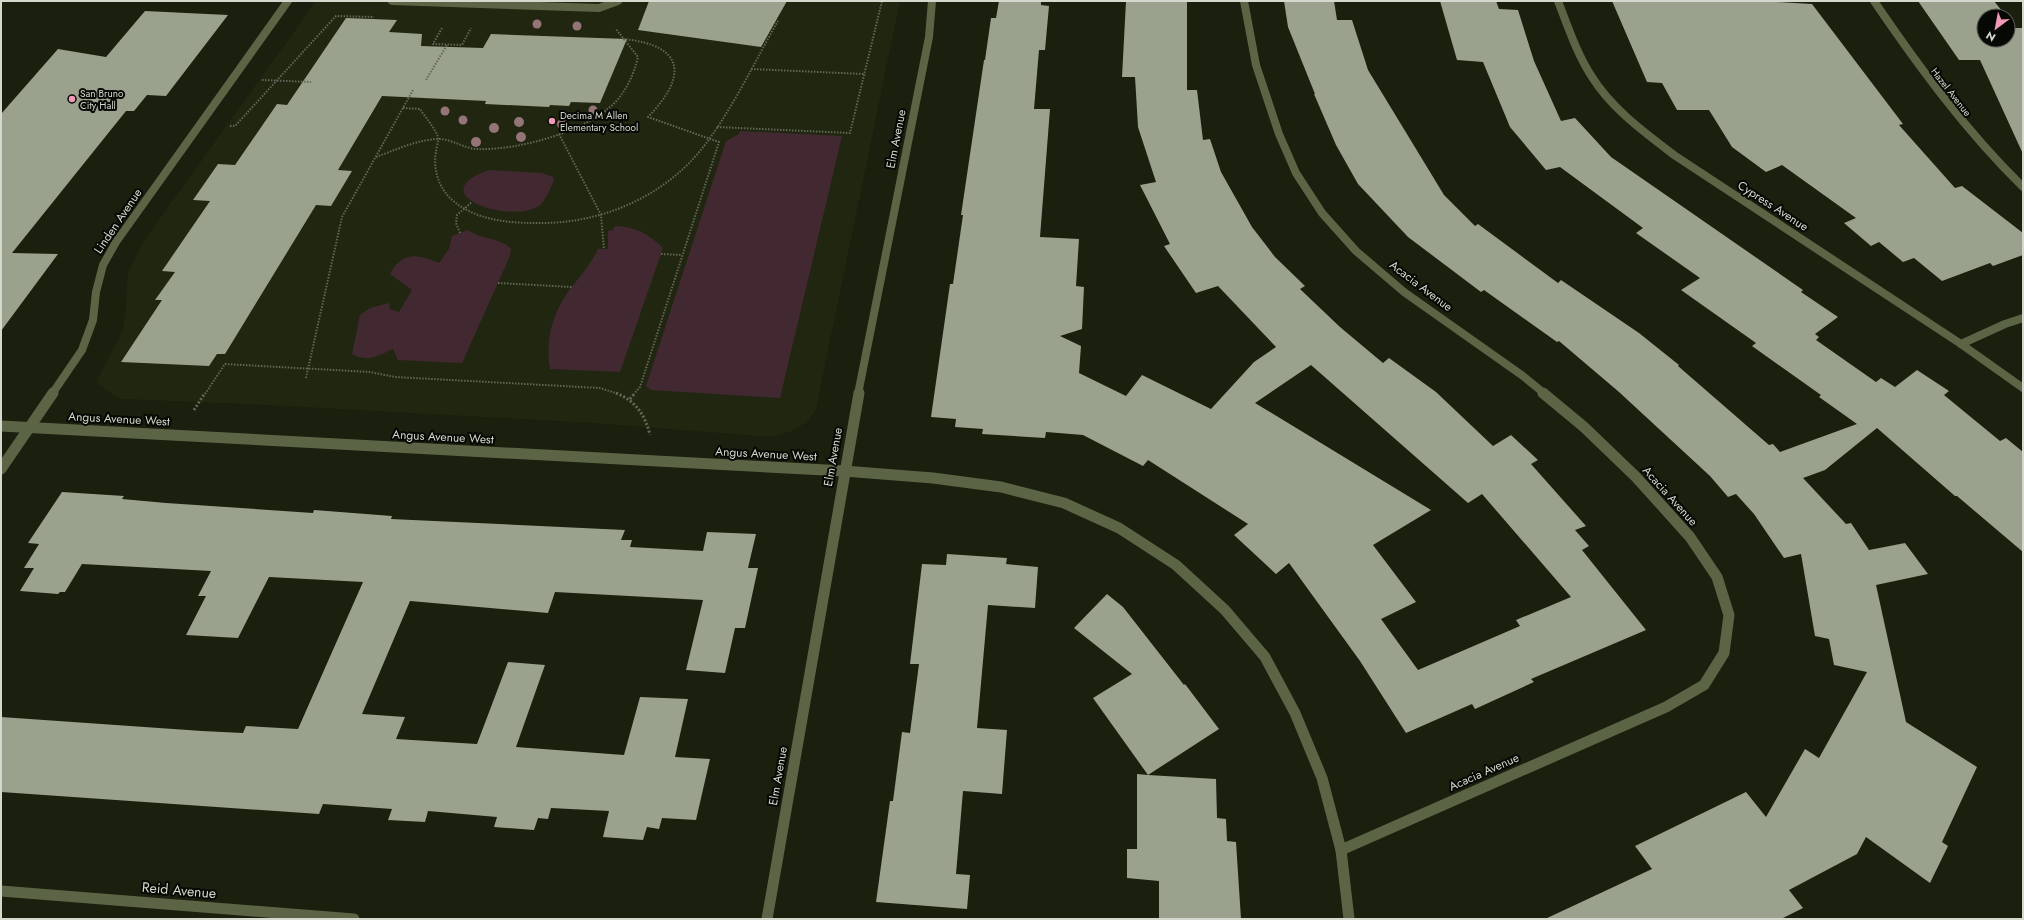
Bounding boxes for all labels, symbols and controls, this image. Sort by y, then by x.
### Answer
north arrow [1976,8,2016,48]
text: N [1983,27,1999,46]
street label: Hazel Avenue [1927,65,1975,119]
place label: San Bruno City Hall [80,86,124,113]
marker: San Bruno City Hall [67,94,77,104]
place label: Decima M Allen Elementary School [560,108,638,135]
street label: Elm Avenue [881,108,911,170]
marker: Decima M Allen Elementary School [547,116,557,126]
street label: Cypress Avenue [1734,176,1812,236]
street label: Linden Avenue [90,185,146,257]
street label: Acacia Avenue [1386,256,1456,316]
street label: Angus Avenue West [68,407,170,431]
street label: Angus Avenue West [392,425,494,449]
street label: Elm Avenue [819,426,847,488]
street label: Angus Avenue West [715,442,817,466]
street label: Acacia Avenue [1638,462,1702,530]
street label: Elm Avenue [764,745,792,807]
street label: Acacia Avenue [1446,749,1522,795]
street label: Reid Avenue [141,877,217,903]

